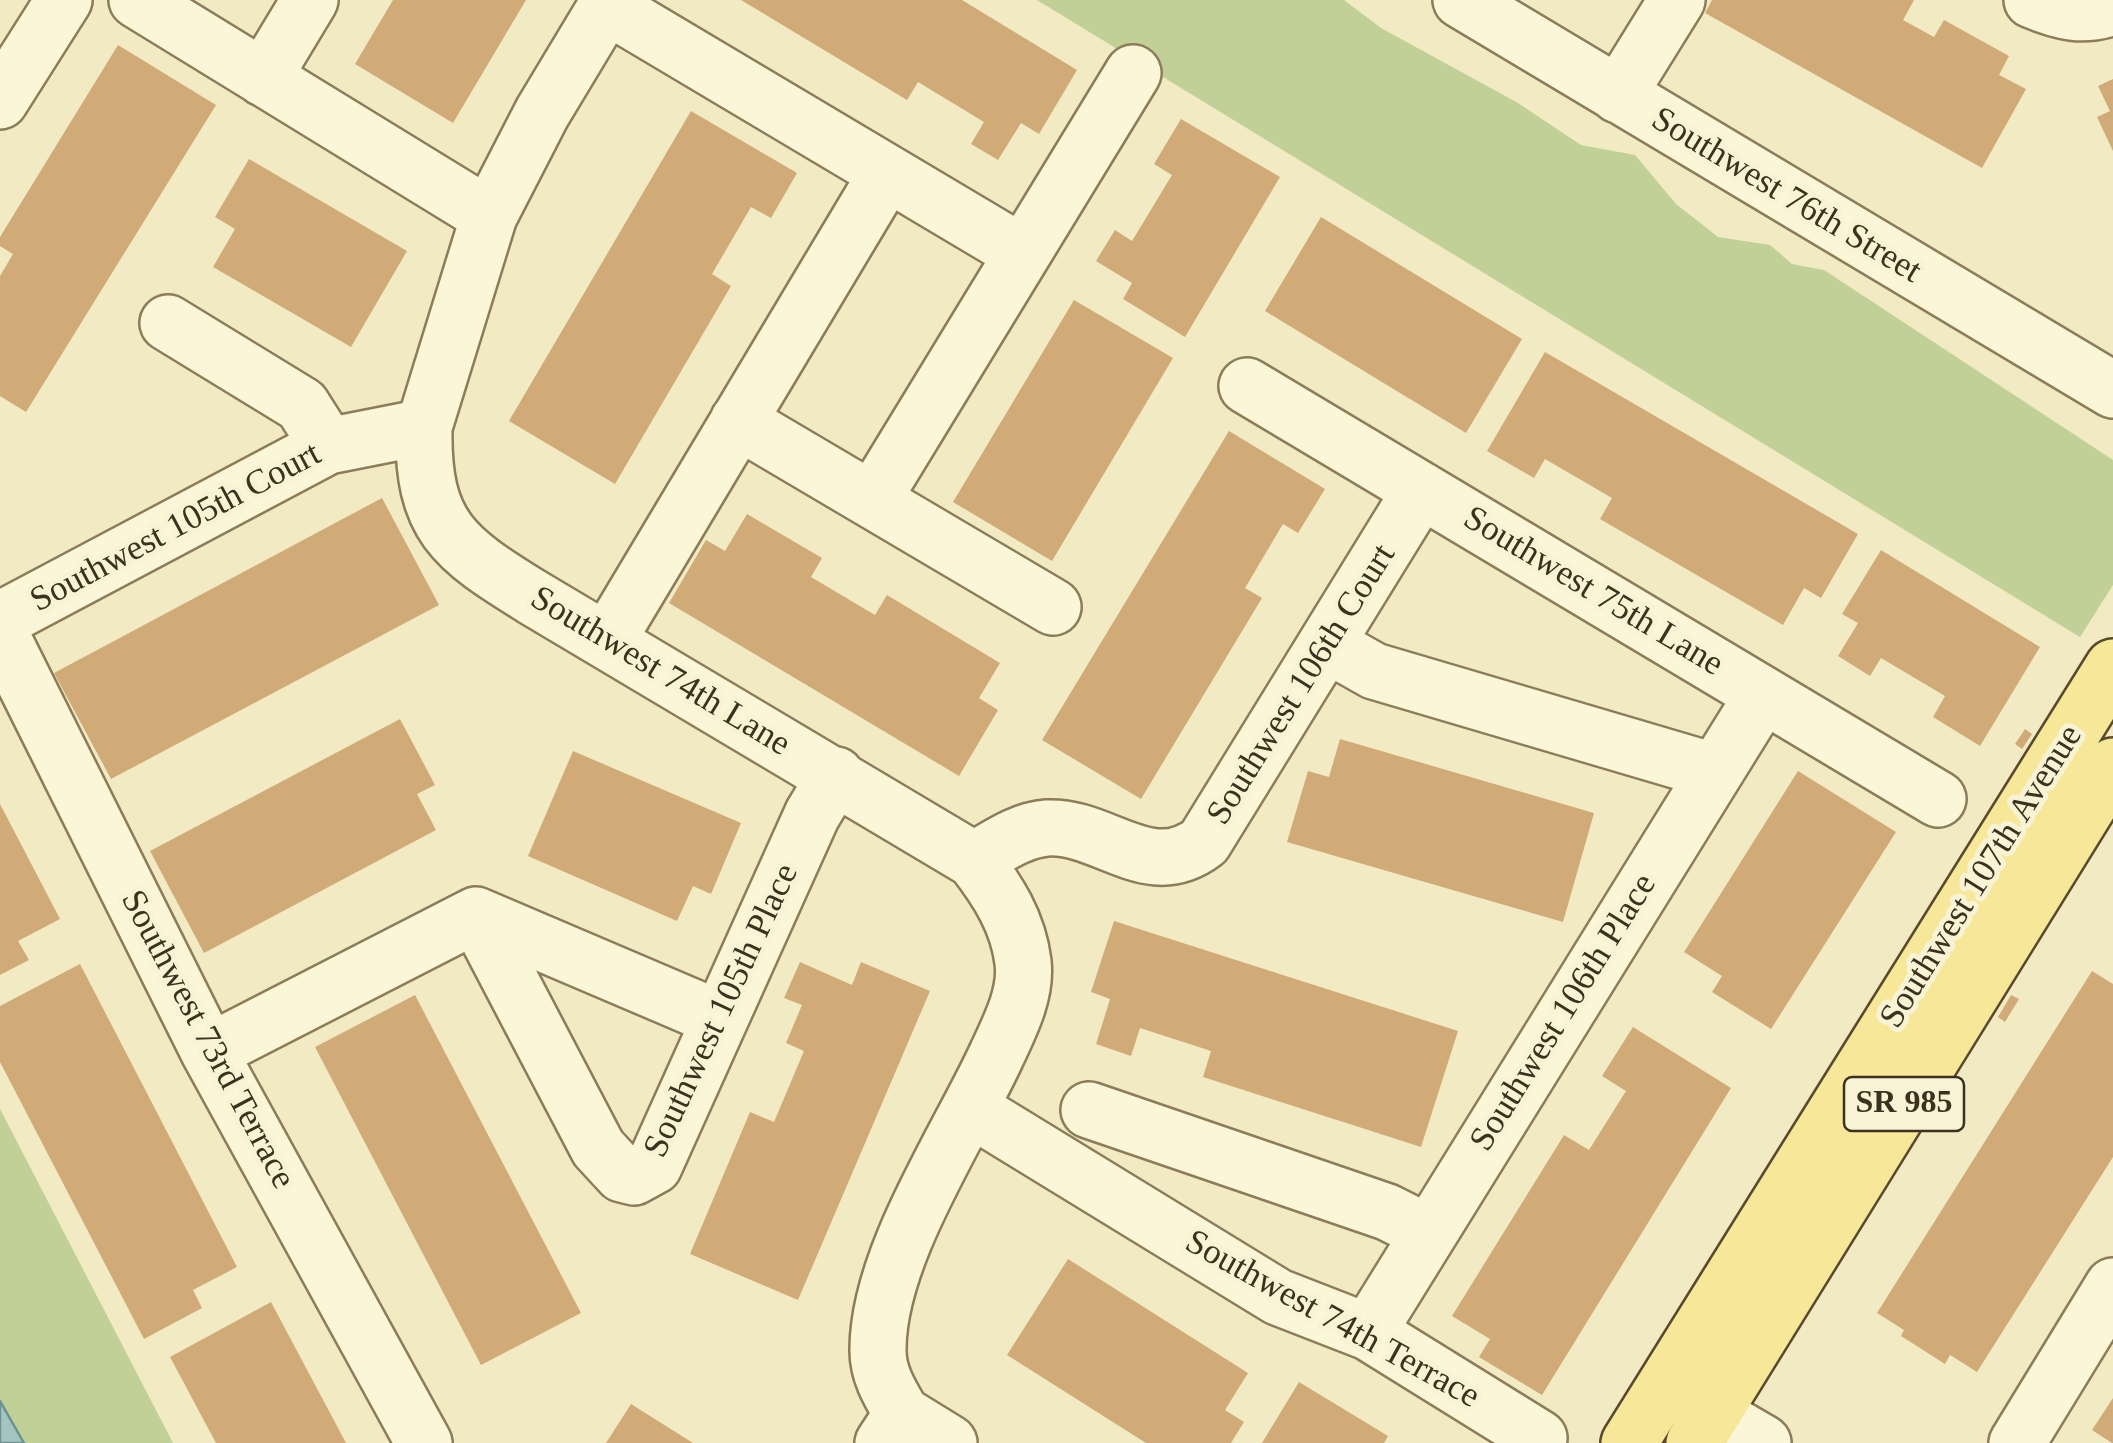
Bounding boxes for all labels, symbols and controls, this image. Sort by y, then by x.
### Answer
street label: Southwest 76th Street [1644,99,1928,293]
street label: Southwest 105th Court [24,434,328,622]
street label: Southwest 75th Lane [1456,498,1730,686]
street label: Southwest 106th Court [1199,537,1405,833]
street label: Southwest 74th Lane [523,578,797,766]
street label: Southwest 107th Avenue [1872,718,2092,1036]
street label: Southwest 105th Place [636,858,808,1164]
street label: Southwest 106th Place [1462,867,1666,1159]
street label: Southwest 73rd Terrace [111,884,303,1196]
road number: SR 985 [1844,1077,1964,1131]
street label: Southwest 74th Terrace [1178,1222,1486,1418]

